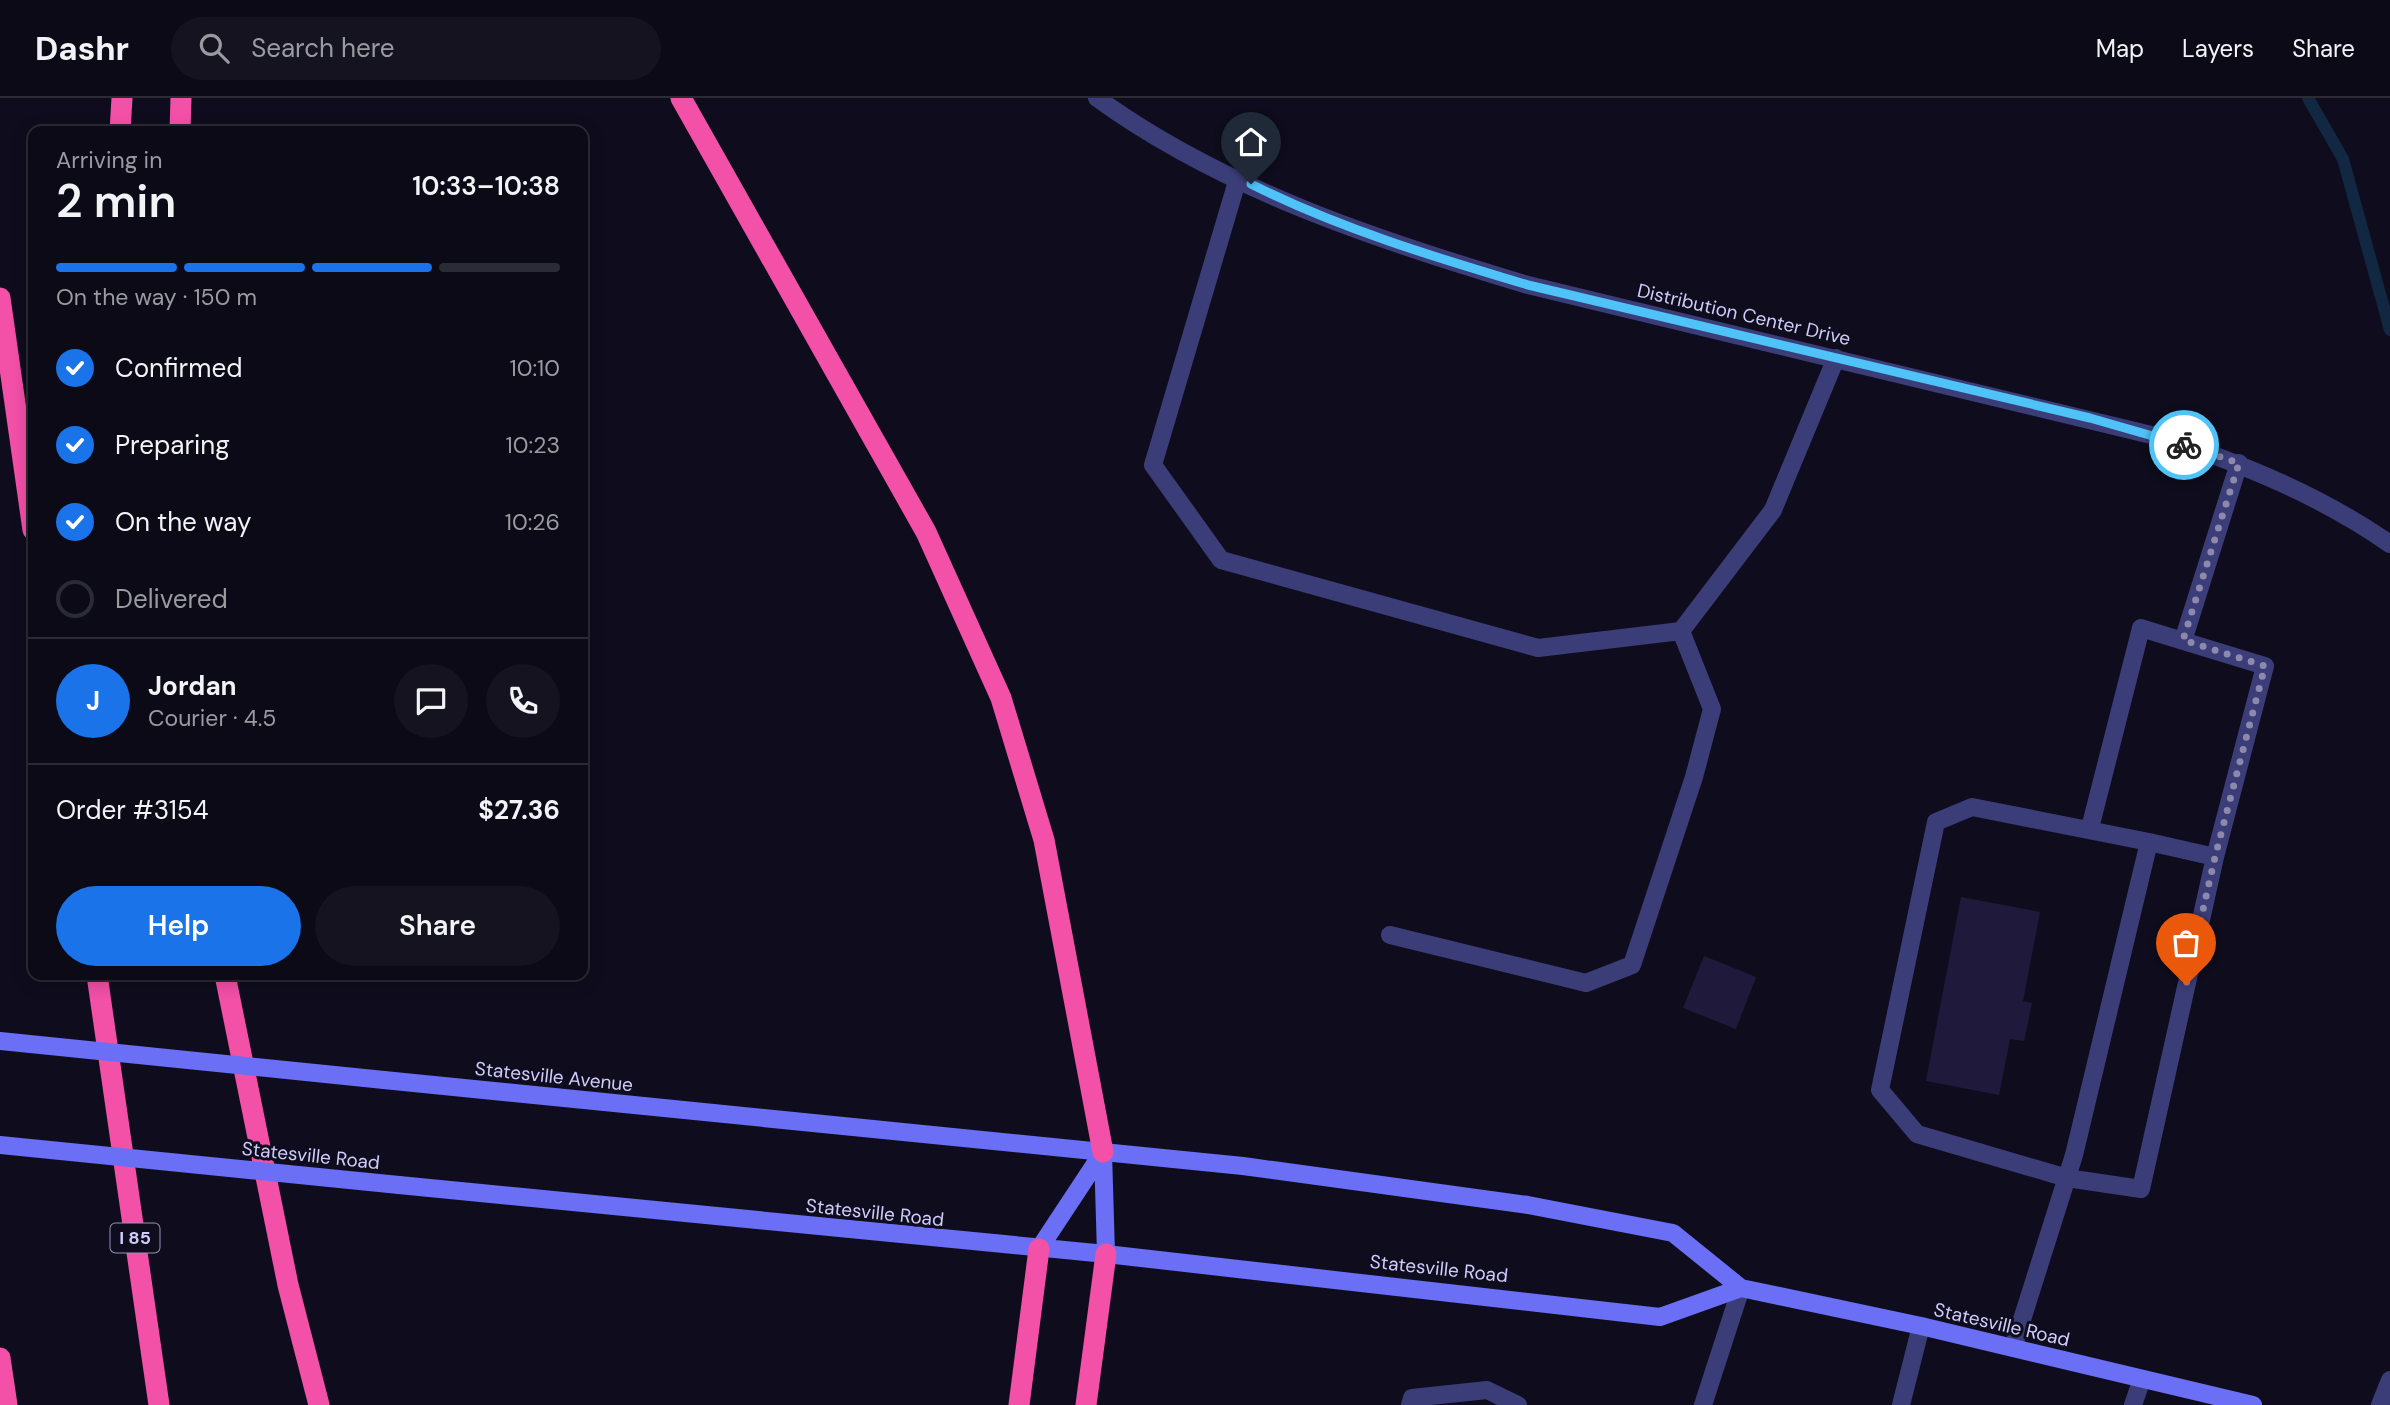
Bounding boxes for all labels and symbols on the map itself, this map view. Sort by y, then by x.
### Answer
pin [1221,112,1281,184]
street label: Distribution Center Drive [1635,278,1853,351]
courier [2149,410,2219,480]
pin [2156,913,2216,985]
street label: Statesville Avenue [474,1056,634,1097]
street label: Statesville Road [241,1136,381,1175]
street label: Statesville Road [805,1193,945,1232]
road number: I 85 [110,1224,160,1252]
street label: Statesville Road [1369,1249,1509,1288]
street label: Statesville Road [1932,1297,2072,1352]

